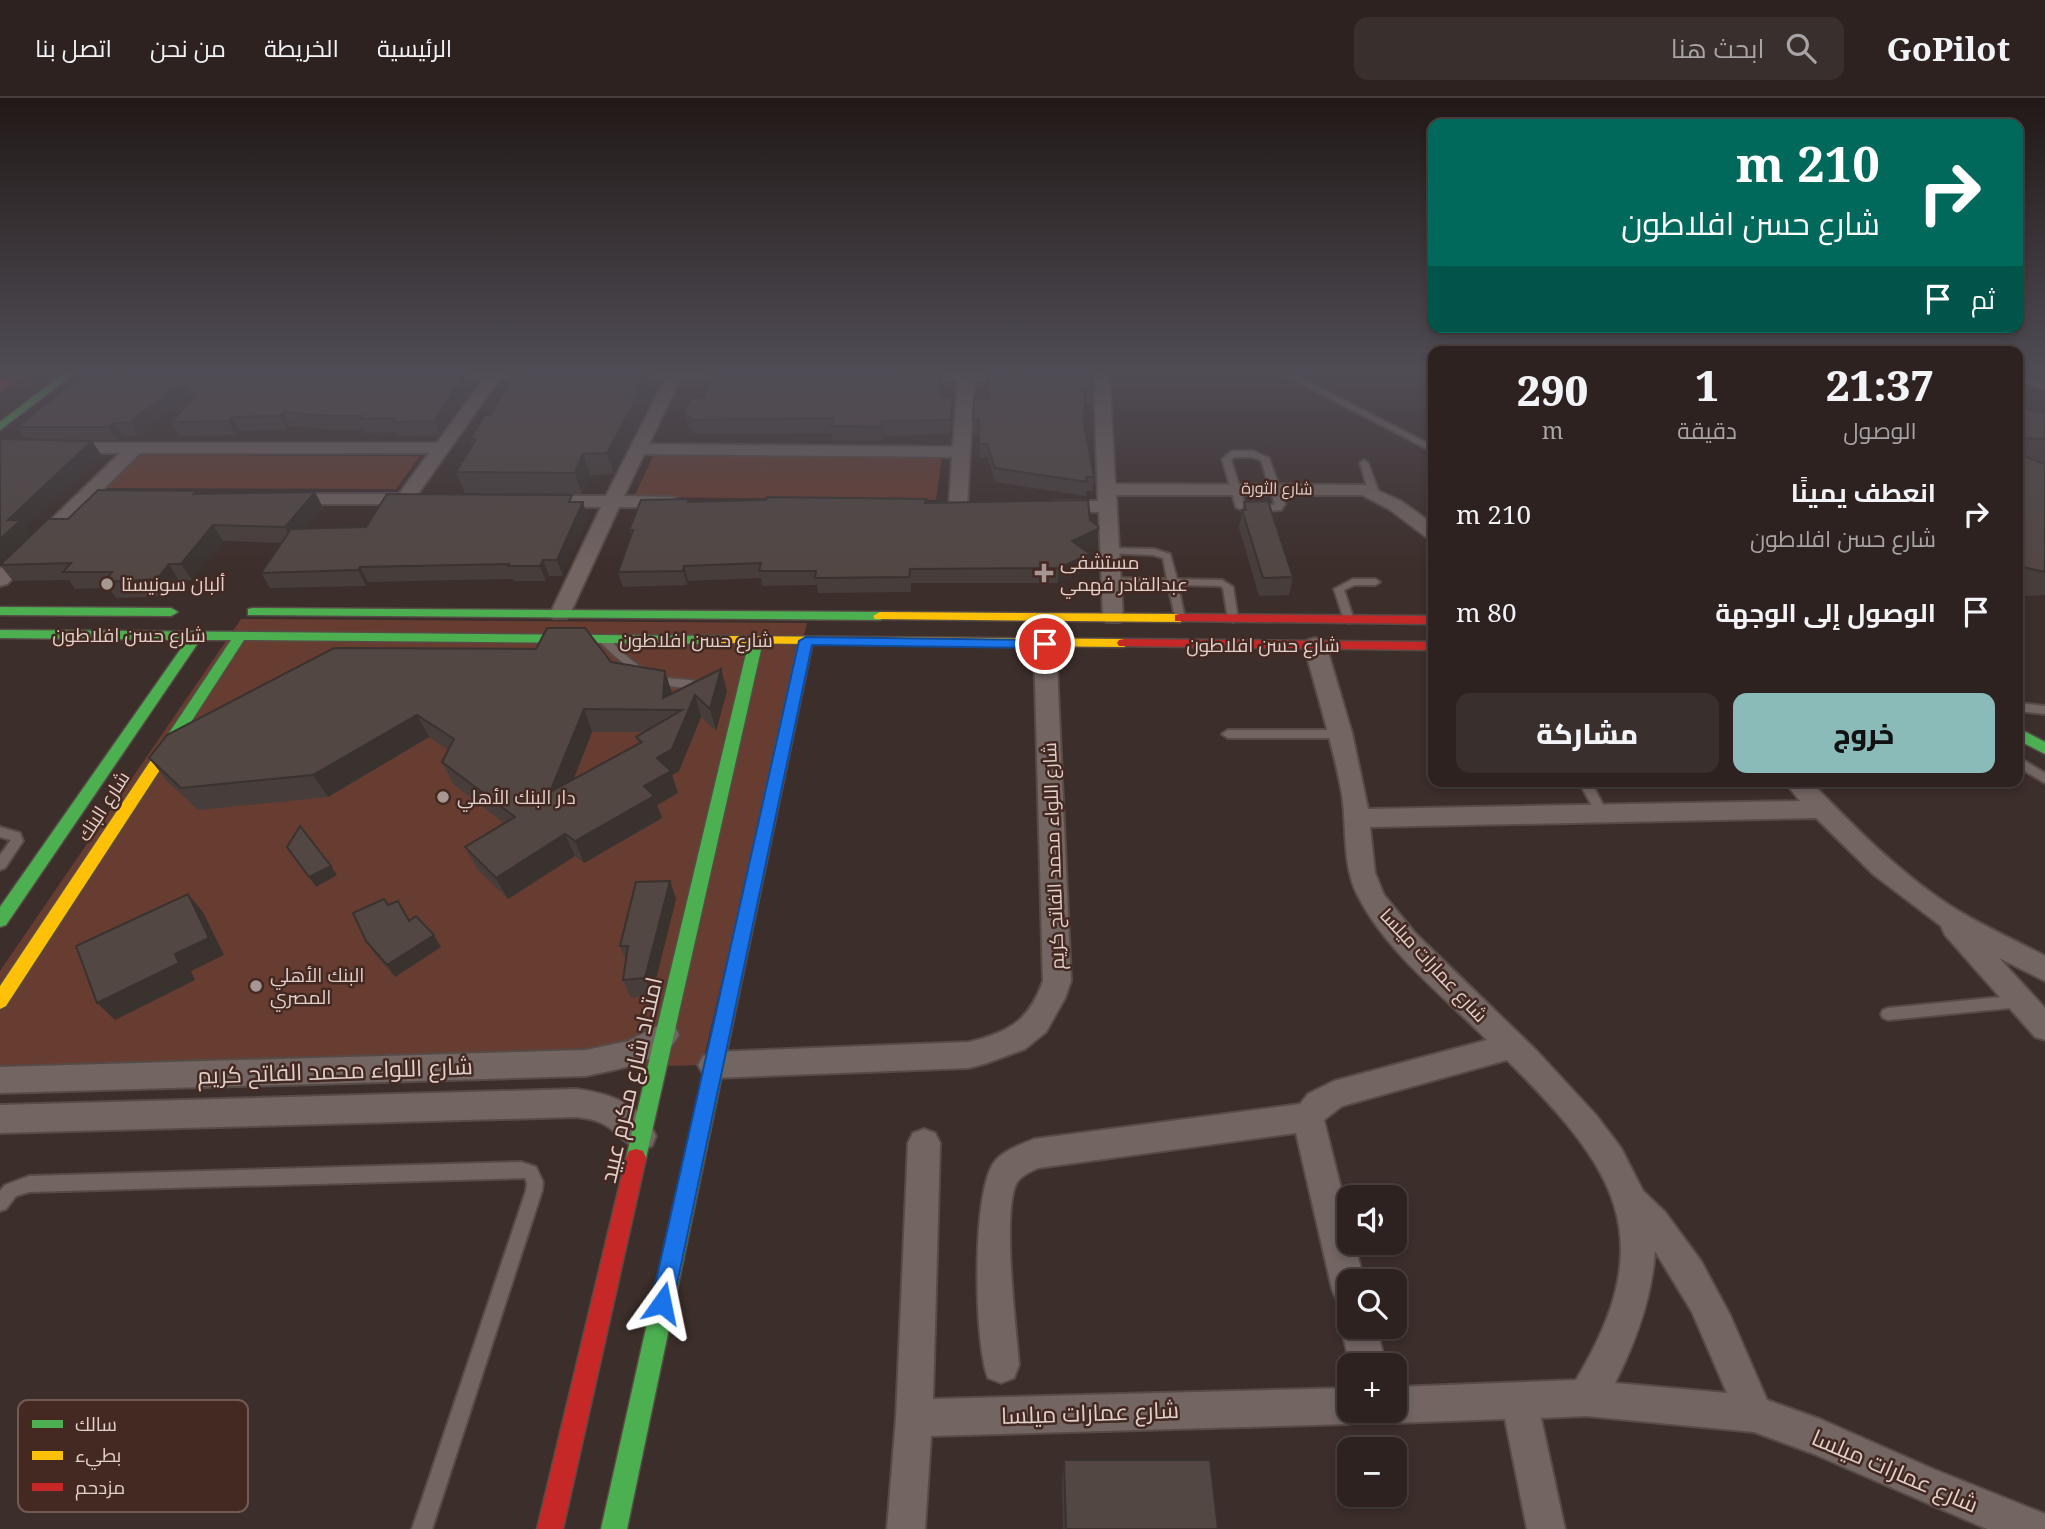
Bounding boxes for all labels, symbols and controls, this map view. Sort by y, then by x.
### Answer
search box [1354,17,1844,80]
text: GoPilot [1886,26,2010,71]
icon: search [1782,29,1820,67]
text: ابحث هنا [1671,30,1764,66]
text: اتصل بنا [35,31,112,64]
text: من نحن [150,31,226,64]
text: الخريطة [264,31,339,64]
text: الرئيسية [377,31,452,64]
text: 210 m [1736,130,1880,196]
icon: right [1904,147,1995,238]
text: شارع حسن افلاطون [1621,201,1880,244]
icon: arrive [1919,280,1957,318]
text: ثم [1971,281,1995,317]
text: 1 [1695,356,1719,413]
text: 21:37 [1826,356,1934,413]
text: 290 [1517,361,1588,418]
text: m [1542,414,1563,446]
text: دقيقة [1677,414,1737,446]
text: الوصول [1843,414,1917,446]
text: انعطف يمينًا [1791,474,1936,510]
street label: شارع الثورة [1241,476,1313,501]
icon: right [1957,495,1995,533]
text: 210 m [1456,496,1531,532]
text: شارع حسن افلاطون [1750,522,1936,554]
place label: مستشفى عبدالقادر فهمي [1060,549,1188,599]
marker: مستشفى عبدالقادر فهمي [1034,563,1054,583]
place label: ألبان سونيستا [121,571,225,597]
marker: ألبان سونيستا [99,576,115,592]
icon: arrive [1957,593,1995,631]
text: 80 m [1456,594,1516,630]
text: الوصول إلى الوجهة [1715,594,1936,630]
pin [1015,614,1075,674]
street label: شارع حسن افلاطون [52,622,206,649]
icon: arrive [1026,625,1064,663]
street label: شارع حسن افلاطون [619,627,773,654]
street label: شارع حسن افلاطون [1186,632,1340,659]
button: مشاركة [1456,693,1719,773]
button: خروج [1733,693,1995,773]
street label: شارع اللواء محمد الفاتح كريم [1036,742,1071,970]
street label: شارع البنك [71,766,136,847]
place label: دار البنك الأهلي [457,784,576,812]
marker: دار البنك الأهلي [435,789,451,805]
street label: شارع عمارات ميلسا [1374,902,1494,1028]
place label: البنك الأهلي المصري [270,962,364,1012]
street label: امتداد شارع مكرم عبيد [591,974,670,1186]
marker: البنك الأهلي المصري [248,978,264,994]
street label: شارع اللواء محمد الفاتح كريم [197,1049,473,1092]
map controls [1337,1185,1407,1507]
button: sound [1337,1185,1407,1255]
position arrow [625,1266,699,1340]
button: search [1337,1269,1407,1339]
button: + [1337,1353,1407,1423]
street label: شارع عمارات ميلسا [1000,1393,1180,1432]
legend [18,1400,248,1512]
text: سالك [75,1411,117,1437]
street label: شارع عمارات ميلسا [1807,1421,1984,1521]
button: − [1337,1437,1407,1507]
text: بطيء [75,1442,121,1470]
text: مزدحم [75,1474,125,1501]

